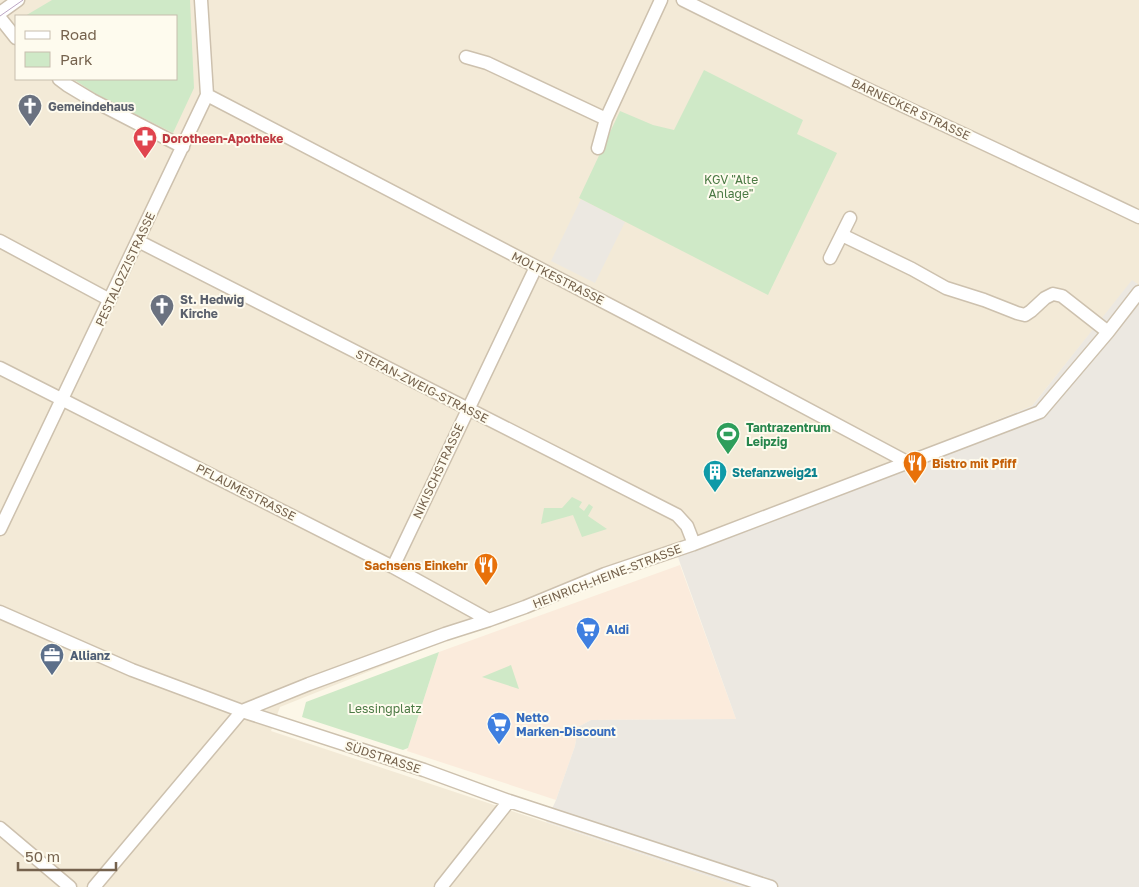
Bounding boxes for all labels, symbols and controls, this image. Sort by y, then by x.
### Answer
legend [15,15,178,80]
text: Road [60,25,97,43]
text: Park [60,50,93,68]
street label: BARNECKER STRASSE [849,75,973,143]
church icon: Gemeindehaus [17,93,43,127]
place label: Gemeindehaus [48,99,135,114]
pharmacy icon: Dorotheen-Apotheke [132,125,158,159]
place label: Dorotheen-Apotheke [162,131,283,146]
park label: KGV "Alte Anlage" [704,172,758,201]
street label: PESTALOZZISTRASSE [92,209,158,329]
street label: MOLTKESTRASSE [509,248,607,308]
place label: St. Hedwig Kirche [180,292,244,321]
church icon: St. Hedwig Kirche [149,293,175,327]
street label: STEFAN-ZWEIG-STRASSE [353,346,491,426]
place label: Tantrazentrum Leipzig [746,420,831,449]
street label: NIKISCHSTRASSE [409,421,467,521]
sports icon: Tantrazentrum Leipzig [715,421,741,455]
restaurant icon: Bistro mit Pfiff [902,450,928,484]
place label: Bistro mit Pfiff [932,456,1017,471]
building icon: Stefanzweig21 [702,459,728,493]
street label: PFLAUMESTRASSE [194,460,298,524]
place label: Stefanzweig21 [732,465,817,480]
street label: HEINRICH-HEINE-STRASSE [531,541,683,611]
restaurant icon: Sachsens Einkehr [473,552,499,586]
place label: Sachsens Einkehr [364,558,468,573]
supermarket icon: Aldi [575,616,601,650]
place label: Aldi [606,622,629,637]
office icon: Allianz [39,642,65,676]
place label: Allianz [70,648,110,663]
park label: Lessingplatz [348,701,422,716]
place label: Netto Marken-Discount [516,710,616,739]
supermarket icon: Netto Marken-Discount [486,711,512,745]
street label: SÜDSTRASSE [343,738,423,776]
scale bar [18,840,115,872]
text: 50 m [25,847,60,865]

